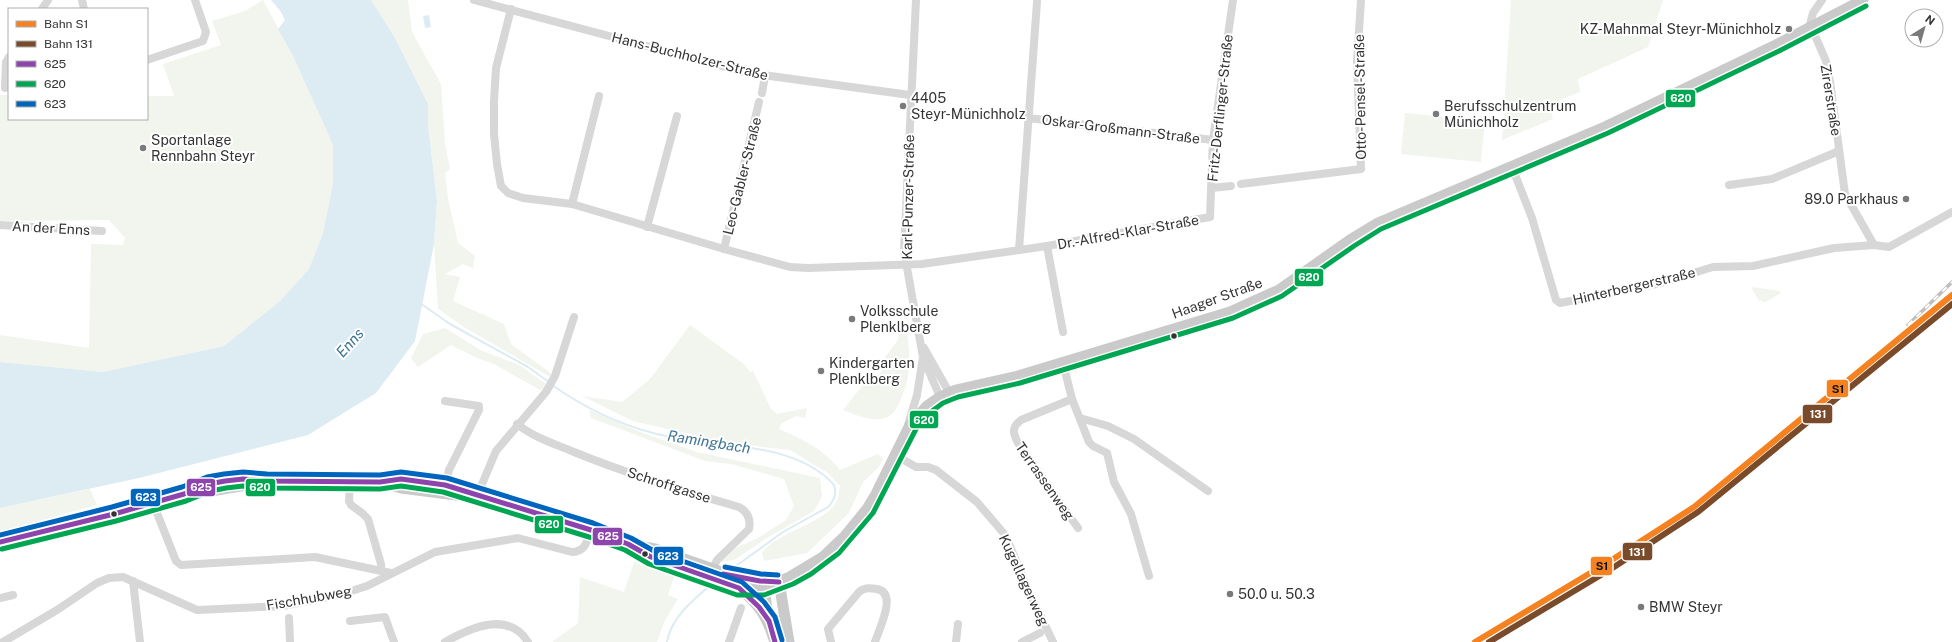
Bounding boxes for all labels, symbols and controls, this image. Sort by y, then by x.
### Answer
legend [8,8,148,120]
north arrow [1904,8,1944,48]
text: N [1923,13,1937,27]
text: Bahn S1 [44,17,88,31]
place label: KZ-Mahnmal Steyr-Münichholz [1580,21,1781,37]
marker: KZ-Mahnmal Steyr-Münichholz [1784,24,1794,34]
street label: Hans-Buchholzer-Straße [610,29,770,83]
street label: Fritz-Derflinger-Straße [1204,33,1236,183]
street label: Otto-Pensel-Straße [1351,34,1369,160]
text: Bahn 131 [44,37,93,51]
text: 625 [44,57,67,71]
street label: Zirerstraße [1817,63,1845,137]
text: 620 [44,77,66,91]
line badge: 620 [1665,89,1696,108]
place label: 4405 Steyr-Münichholz [911,90,1026,122]
text: 620 [1670,92,1692,104]
text: 623 [44,97,66,111]
place label: Berufsschulzentrum Münichholz [1444,98,1576,130]
marker: 4405 Steyr-Münichholz [898,101,908,111]
marker: Berufsschulzentrum Münichholz [1431,109,1441,119]
street label: Oskar-Großmann-Straße [1041,111,1201,147]
street label: Leo-Gabler-Straße [720,115,764,237]
place label: Sportanlage Rennbahn Steyr [151,132,255,164]
street label: Karl-Punzer-Straße [899,134,917,260]
marker: Sportanlage Rennbahn Steyr [138,143,148,153]
place label: 89.0 Parkhaus [1804,191,1898,207]
marker: 89.0 Parkhaus [1901,194,1911,204]
street label: Dr.-Alfred-Klar-Straße [1056,212,1200,252]
street label: An der Enns [12,218,90,238]
street label: Hinterbergerstraße [1571,264,1697,308]
line badge: 620 [1294,268,1324,287]
text: 620 [1298,271,1320,283]
street label: Haager Straße [1170,274,1264,322]
place label: Volksschule Plenklberg [860,303,938,335]
marker: Volksschule Plenklberg [847,314,857,324]
water label: Enns [332,325,367,361]
unlabelled marker [1169,331,1179,341]
place label: Kindergarten Plenklberg [829,355,915,387]
marker: Kindergarten Plenklberg [816,366,826,376]
line badge: S1 [1826,379,1849,398]
text: S1 [1832,383,1844,395]
line badge: 131 [1802,404,1833,424]
text: 131 [1810,408,1826,420]
line badge: 620 [909,410,939,429]
text: 620 [913,414,935,426]
water label: Ramingbach [666,427,752,456]
street label: Terrassenweg [1012,439,1078,523]
street label: Schroffgasse [625,464,713,506]
line badge: 625 [186,478,216,497]
line badge: 620 [245,478,276,497]
text: 625 [190,481,212,493]
text: 620 [249,481,271,493]
line badge: 623 [130,488,161,507]
text: 623 [135,491,157,503]
unlabelled marker [109,509,119,519]
line badge: 620 [534,515,564,534]
text: 620 [538,518,560,530]
line badge: 625 [592,527,623,546]
text: 625 [597,530,619,542]
street label: Kugellagerweg [996,532,1052,629]
line badge: 131 [1622,542,1653,561]
line badge: 623 [653,546,684,566]
text: 131 [1629,546,1645,558]
unlabelled marker [640,549,650,559]
text: 623 [657,550,679,562]
line badge: S1 [1590,556,1613,576]
text: S1 [1596,560,1608,572]
street label: Fischhubweg [265,583,353,613]
place label: 50.0 u. 50.3 [1238,586,1315,602]
marker: 50.0 u. 50.3 [1225,589,1235,599]
place label: BMW Steyr [1649,599,1723,615]
marker: BMW Steyr [1636,602,1646,612]

